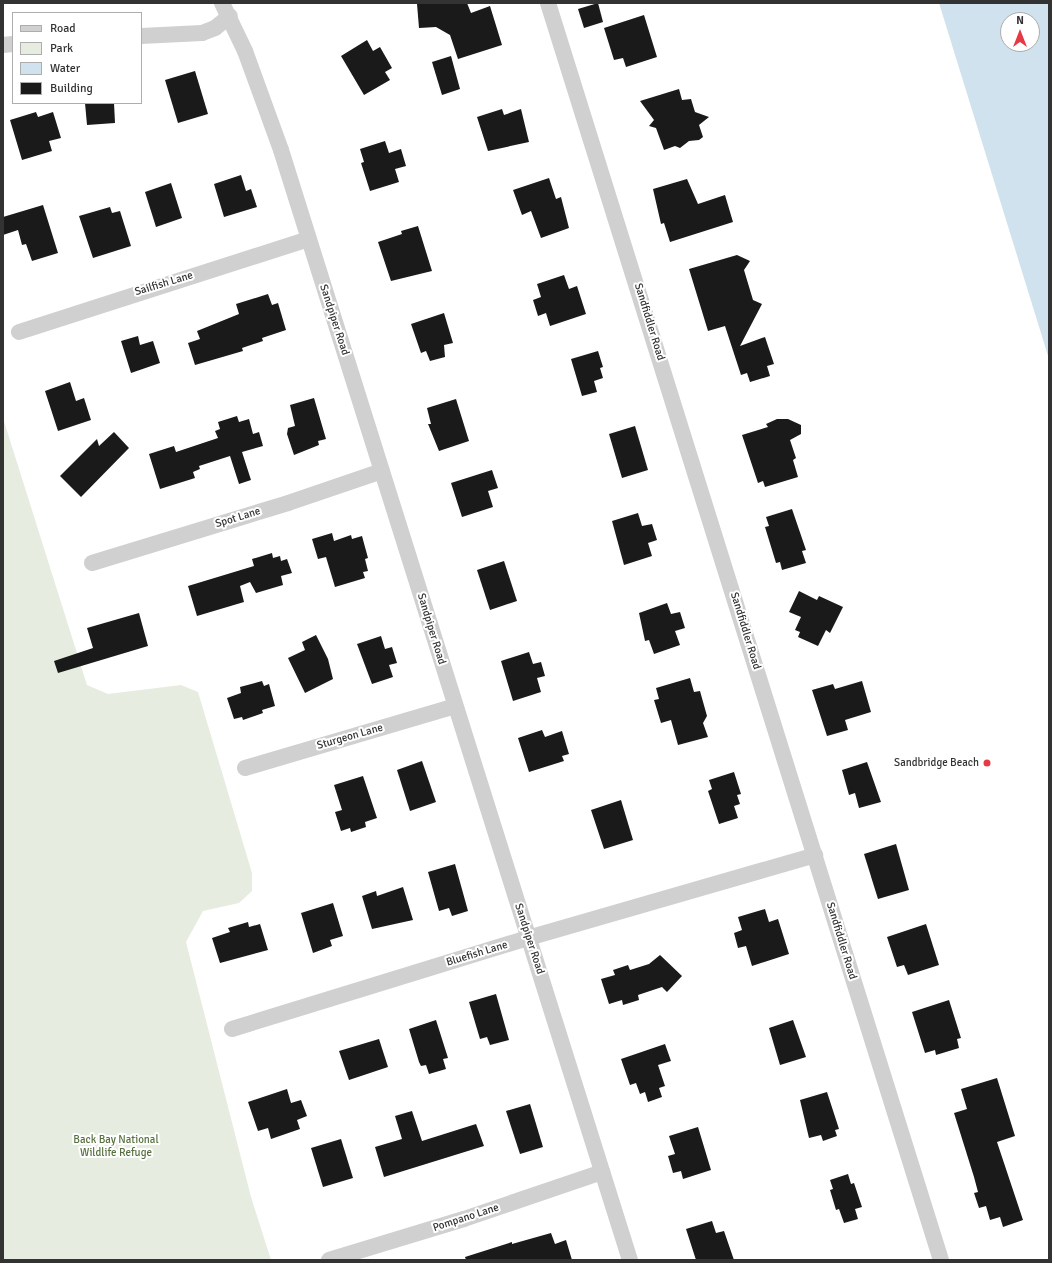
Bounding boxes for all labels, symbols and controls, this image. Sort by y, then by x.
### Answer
legend [12,12,142,104]
north arrow [1000,12,1040,52]
text: N [1016,14,1024,27]
text: Road [50,21,76,36]
text: Park [50,41,73,56]
text: Water [50,61,80,76]
text: Building [50,81,93,96]
street label: Sailfish Lane [133,269,195,299]
street label: Sandfiddler Road [631,282,667,362]
street label: Sandpiper Road [316,283,352,357]
street label: Spot Lane [214,505,262,531]
street label: Sandfiddler Road [727,591,763,671]
street label: Sandpiper Road [414,592,448,666]
street label: Sturgeon Lane [315,721,385,753]
place label: Sandbridge Beach [894,756,979,770]
marker: Sandbridge Beach [982,758,992,768]
street label: Sandfiddler Road [823,901,859,981]
street label: Sandpiper Road [511,902,547,976]
street label: Bluefish Lane [445,938,509,970]
park label: Back Bay National Wildlife Refuge [73,1134,159,1160]
street label: Pompano Lane [431,1201,501,1235]

